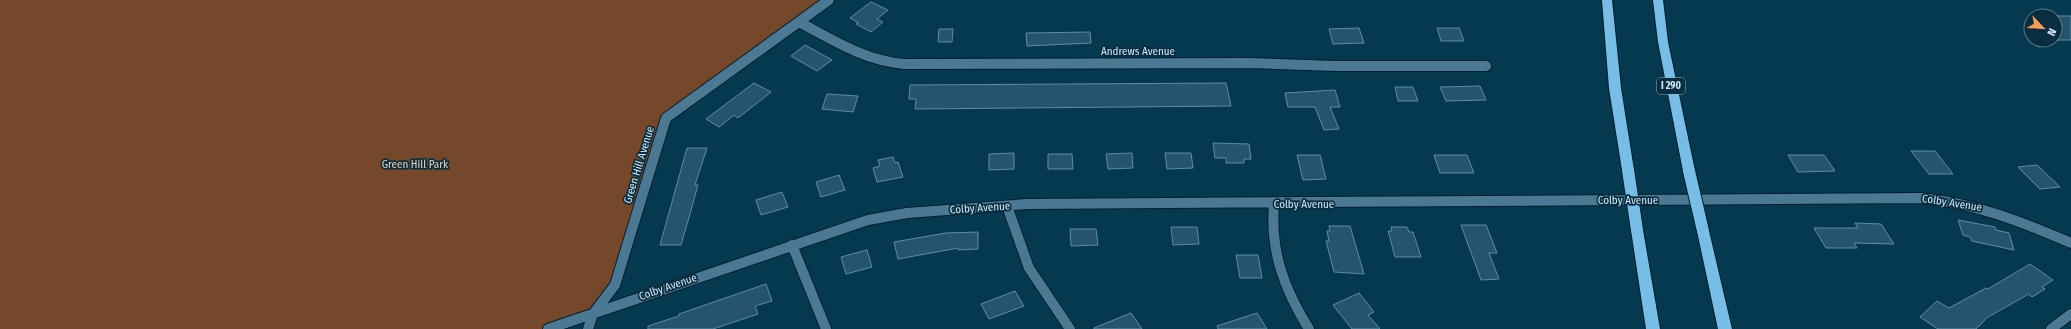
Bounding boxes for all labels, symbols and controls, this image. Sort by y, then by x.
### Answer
north arrow [2023,8,2063,48]
text: N [2044,26,2059,38]
street label: Andrews Avenue [1101,45,1175,58]
road number: I 290 [1657,78,1685,94]
street label: Green Hill Avenue [621,125,657,205]
park label: Green Hill Park [382,158,449,171]
street label: Colby Avenue [1921,192,1983,214]
street label: Colby Avenue [1598,194,1658,207]
street label: Colby Avenue [1274,198,1334,211]
street label: Colby Avenue [949,199,1011,217]
street label: Colby Avenue [637,271,699,303]

